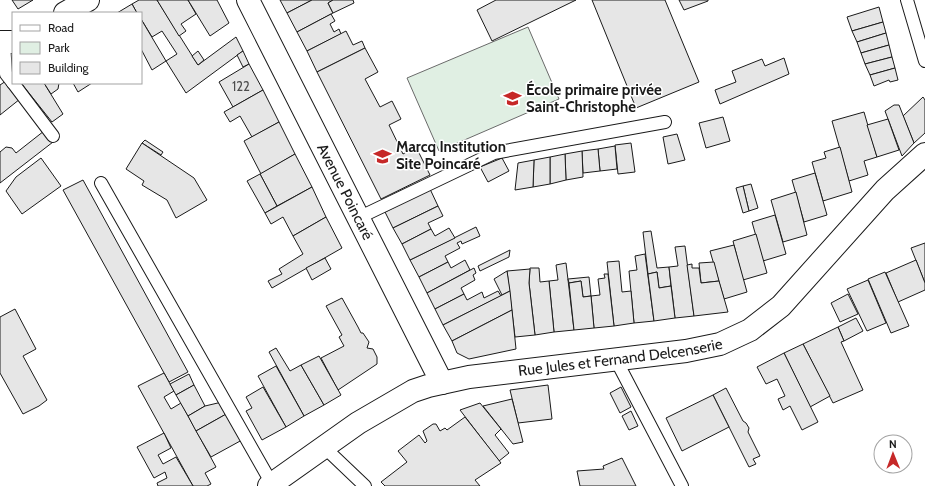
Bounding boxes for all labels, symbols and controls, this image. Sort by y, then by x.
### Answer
legend [12,12,142,84]
text: Road [48,20,74,35]
text: Park [48,40,70,55]
text: Building [48,60,90,75]
house number: 122 [232,78,250,94]
place label: École primaire privée Saint-Christophe [526,80,662,116]
school or university icon: École primaire privée Saint-Christophe [503,89,523,109]
place label: Marcq Institution Site Poincaré [396,138,506,173]
street label: Avenue Poincaré [313,141,377,243]
school or university icon: Marcq Institution Site Poincaré [373,146,393,166]
street label: Rue Jules et Fernand Delcenserie [517,335,724,380]
north arrow [873,434,913,474]
text: N [889,437,897,451]

